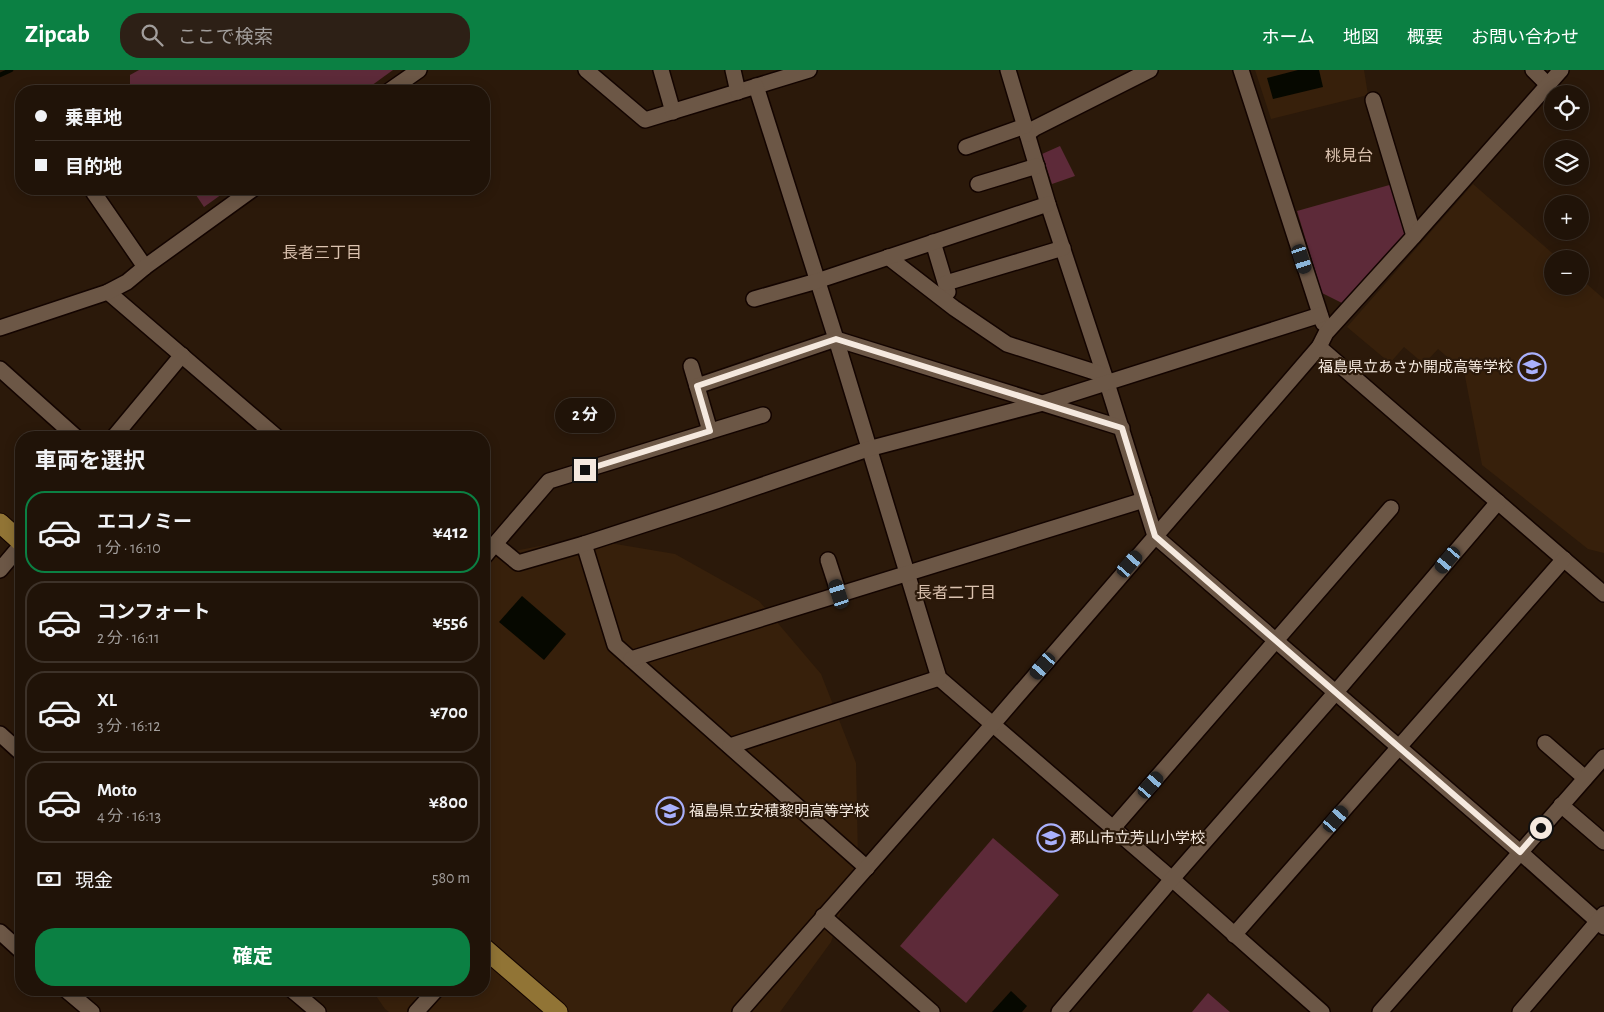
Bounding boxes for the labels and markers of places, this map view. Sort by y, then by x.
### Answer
school or university icon: 福島県立あさか開成高等学校 [1517,352,1547,382]
place label: 福島県立あさか開成高等学校 [1318,359,1513,375]
school or university icon: 福島県立安積黎明高等学校 [655,796,685,826]
place label: 福島県立安積黎明高等学校 [689,803,869,819]
school or university icon: 郡山市立芳山小学校 [1036,823,1066,853]
place label: 郡山市立芳山小学校 [1070,830,1205,846]

